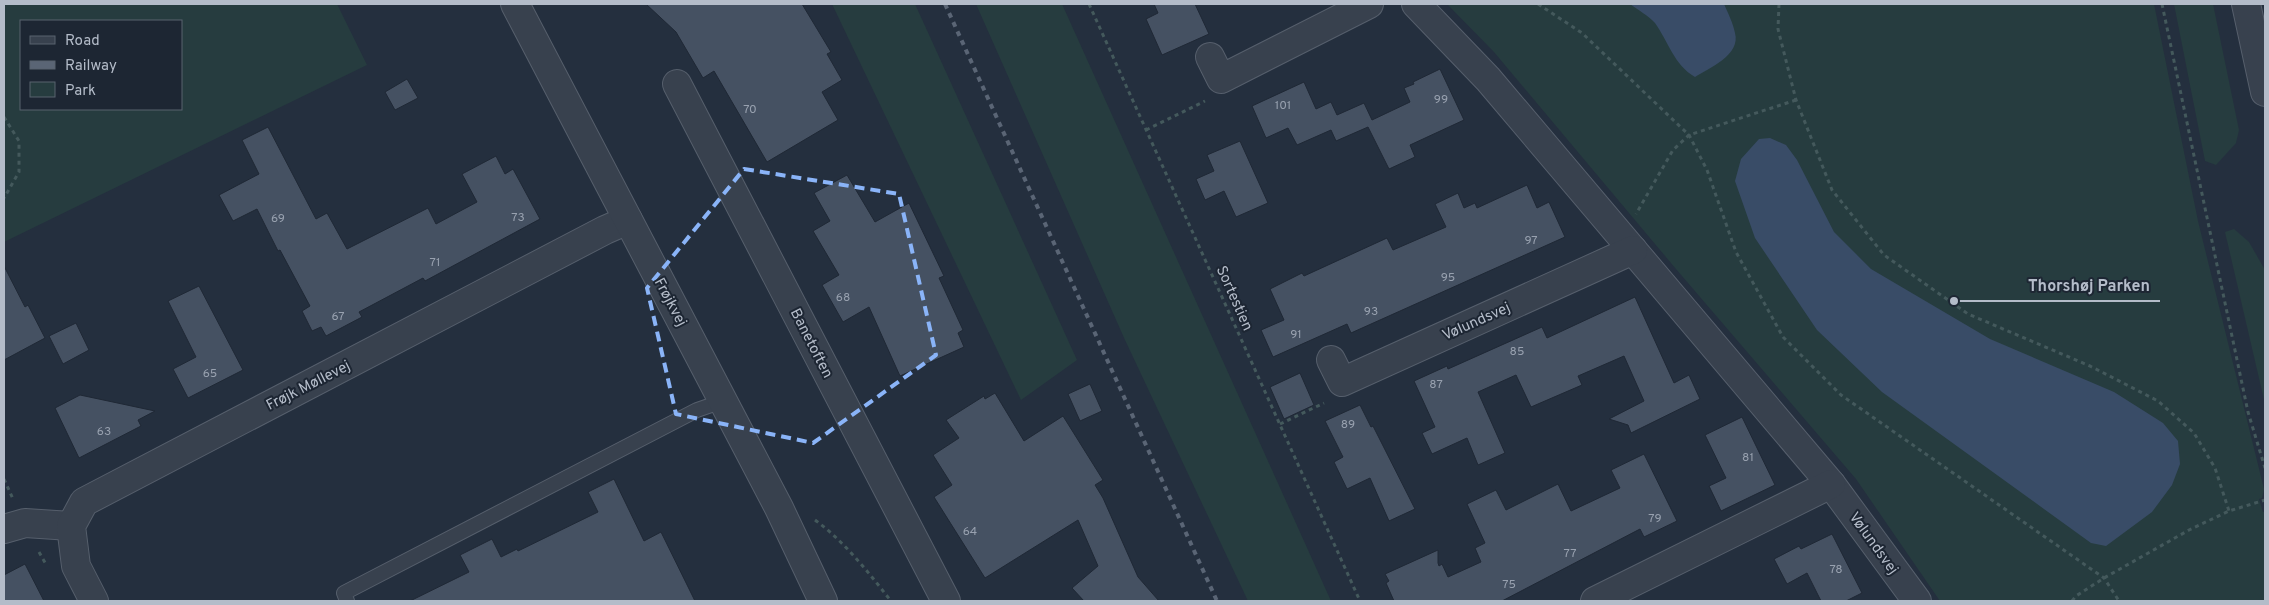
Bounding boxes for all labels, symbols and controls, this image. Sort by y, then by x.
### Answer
legend [20,20,182,110]
text: Road [65,32,100,51]
text: Railway [65,57,117,76]
text: Park [65,82,96,101]
house number: 99 [1434,92,1448,108]
house number: 101 [1275,98,1291,114]
house number: 70 [743,102,757,118]
house number: 73 [511,210,525,226]
house number: 69 [271,211,285,227]
house number: 97 [1524,233,1538,249]
house number: 71 [430,255,440,271]
street label: Sortestien [1211,263,1256,334]
house number: 95 [1441,270,1455,286]
callout: Thorshøj Parken [2018,270,2160,301]
street label: Frøjkvej [649,275,690,330]
text: Thorshøj Parken [2028,277,2150,297]
house number: 68 [836,290,850,306]
street label: Vølundsvej [1440,299,1514,346]
house number: 93 [1364,304,1378,320]
street label: Banetoften [785,306,836,382]
house number: 67 [331,309,345,325]
house number: 91 [1290,327,1302,343]
house number: 85 [1510,344,1524,360]
street label: Frøjk Møllevej [263,357,354,416]
house number: 65 [203,366,217,382]
house number: 87 [1429,377,1443,393]
house number: 89 [1341,417,1355,433]
house number: 63 [97,424,111,440]
house number: 81 [1742,450,1754,466]
street label: Vølundsvej [1844,509,1902,579]
house number: 79 [1648,511,1662,527]
house number: 64 [963,524,977,540]
house number: 77 [1564,546,1576,562]
house number: 78 [1829,562,1843,578]
house number: 75 [1502,577,1516,593]

